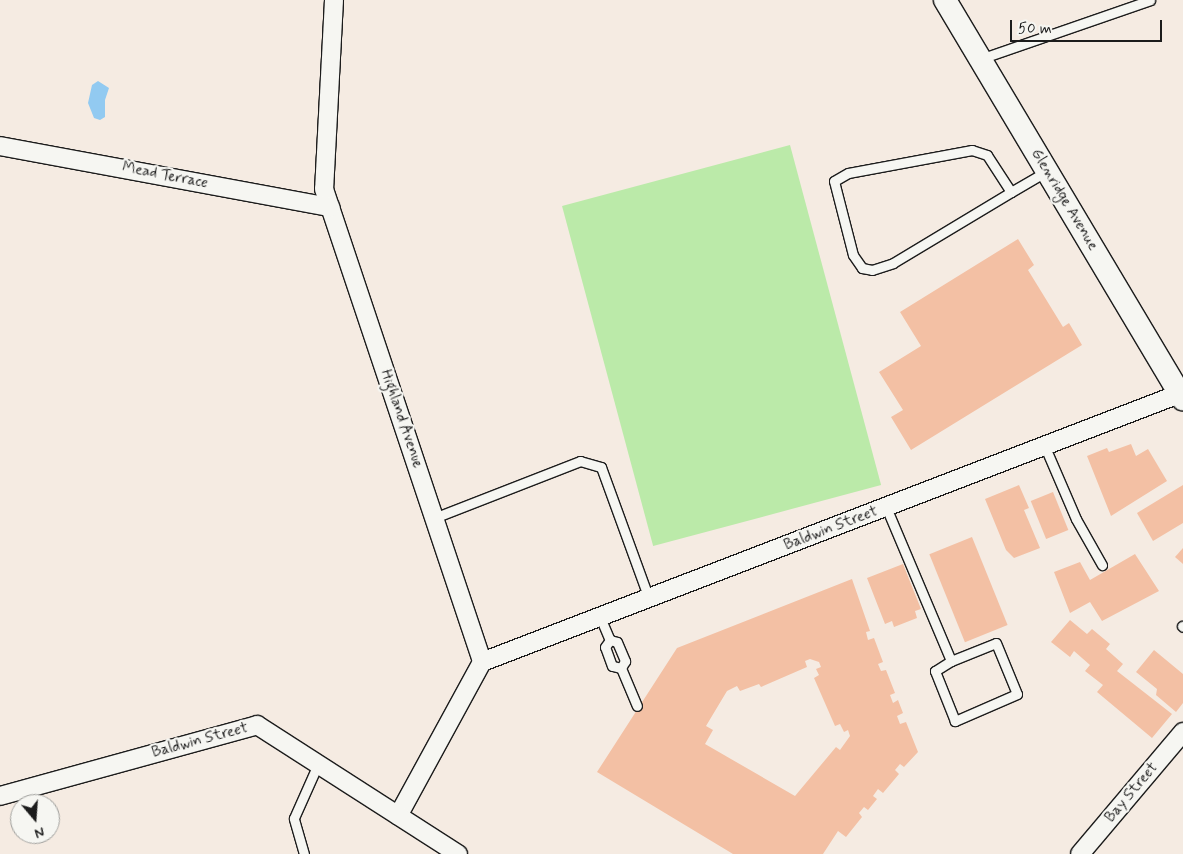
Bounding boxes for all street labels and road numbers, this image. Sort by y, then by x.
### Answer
street label: Glenridge Avenue [1027,146,1101,254]
street label: Mead Terrace [121,159,209,193]
street label: Highland Avenue [375,366,427,472]
street label: Baldwin Street [782,503,880,555]
street label: Baldwin Street [150,720,250,762]
street label: Bay Street [1102,760,1162,826]

